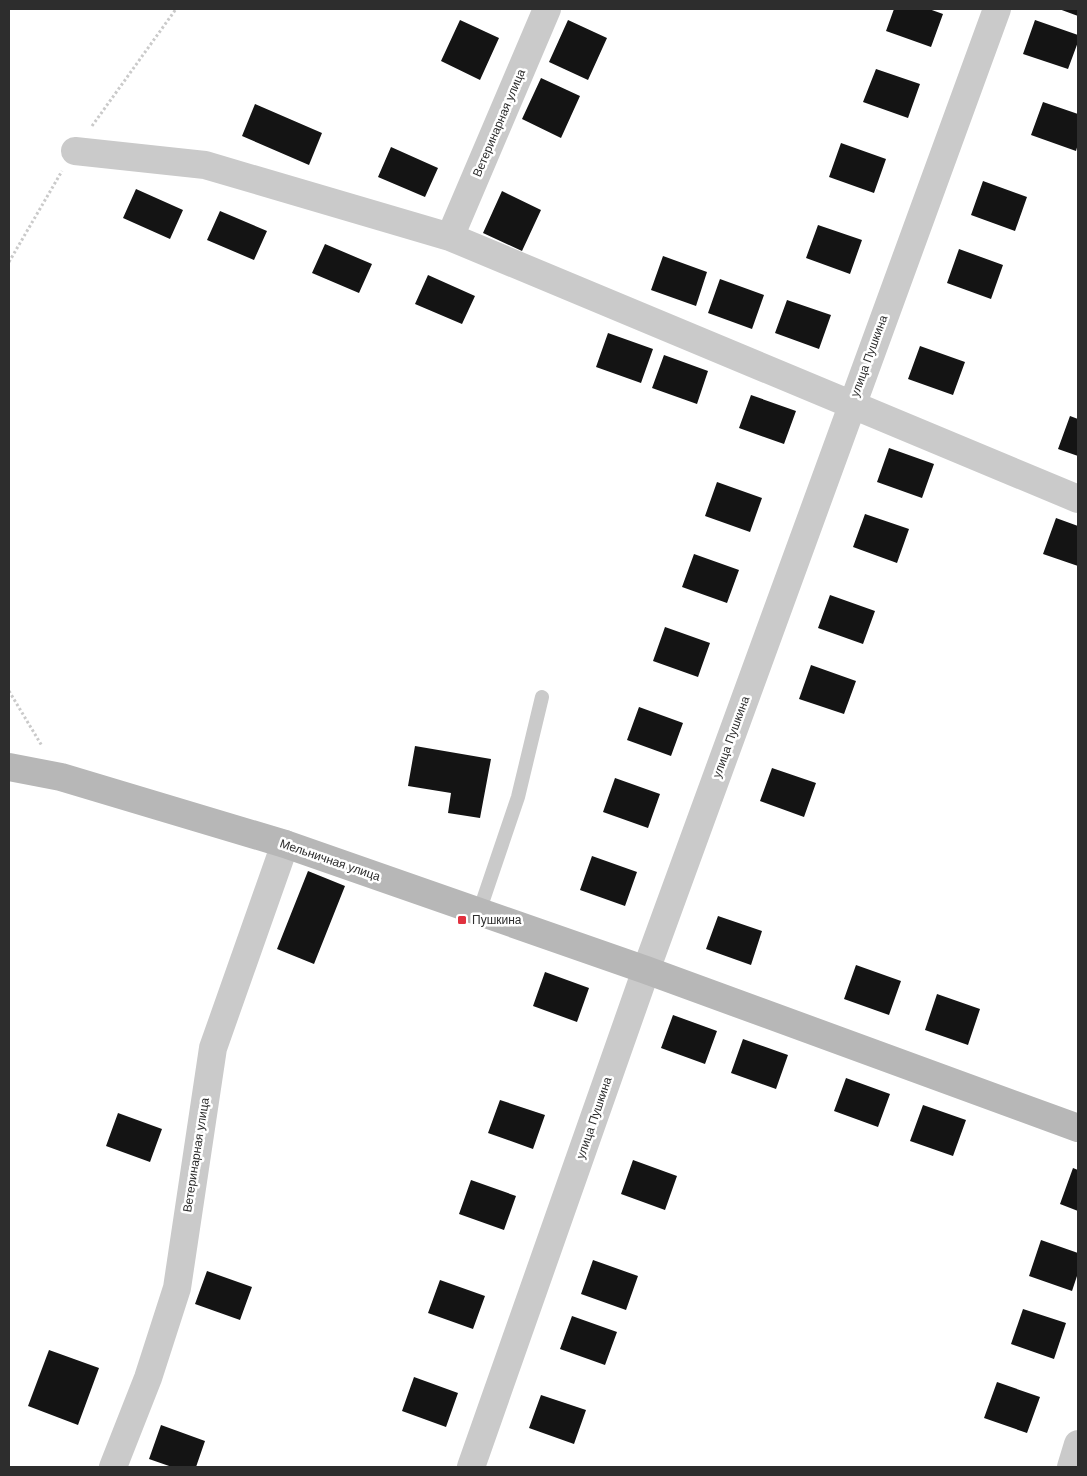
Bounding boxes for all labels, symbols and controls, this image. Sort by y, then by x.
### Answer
street label: Ветеринарная улица [470,67,528,179]
street label: улица Пушкина [848,313,890,399]
street label: улица Пушкина [710,694,752,780]
street label: Мельничная улица [278,836,382,884]
place label: Пушкина [472,913,522,927]
marker: Пушкина [456,914,468,926]
street label: улица Пушкина [573,1075,615,1161]
street label: Ветеринарная улица [180,1096,212,1213]

